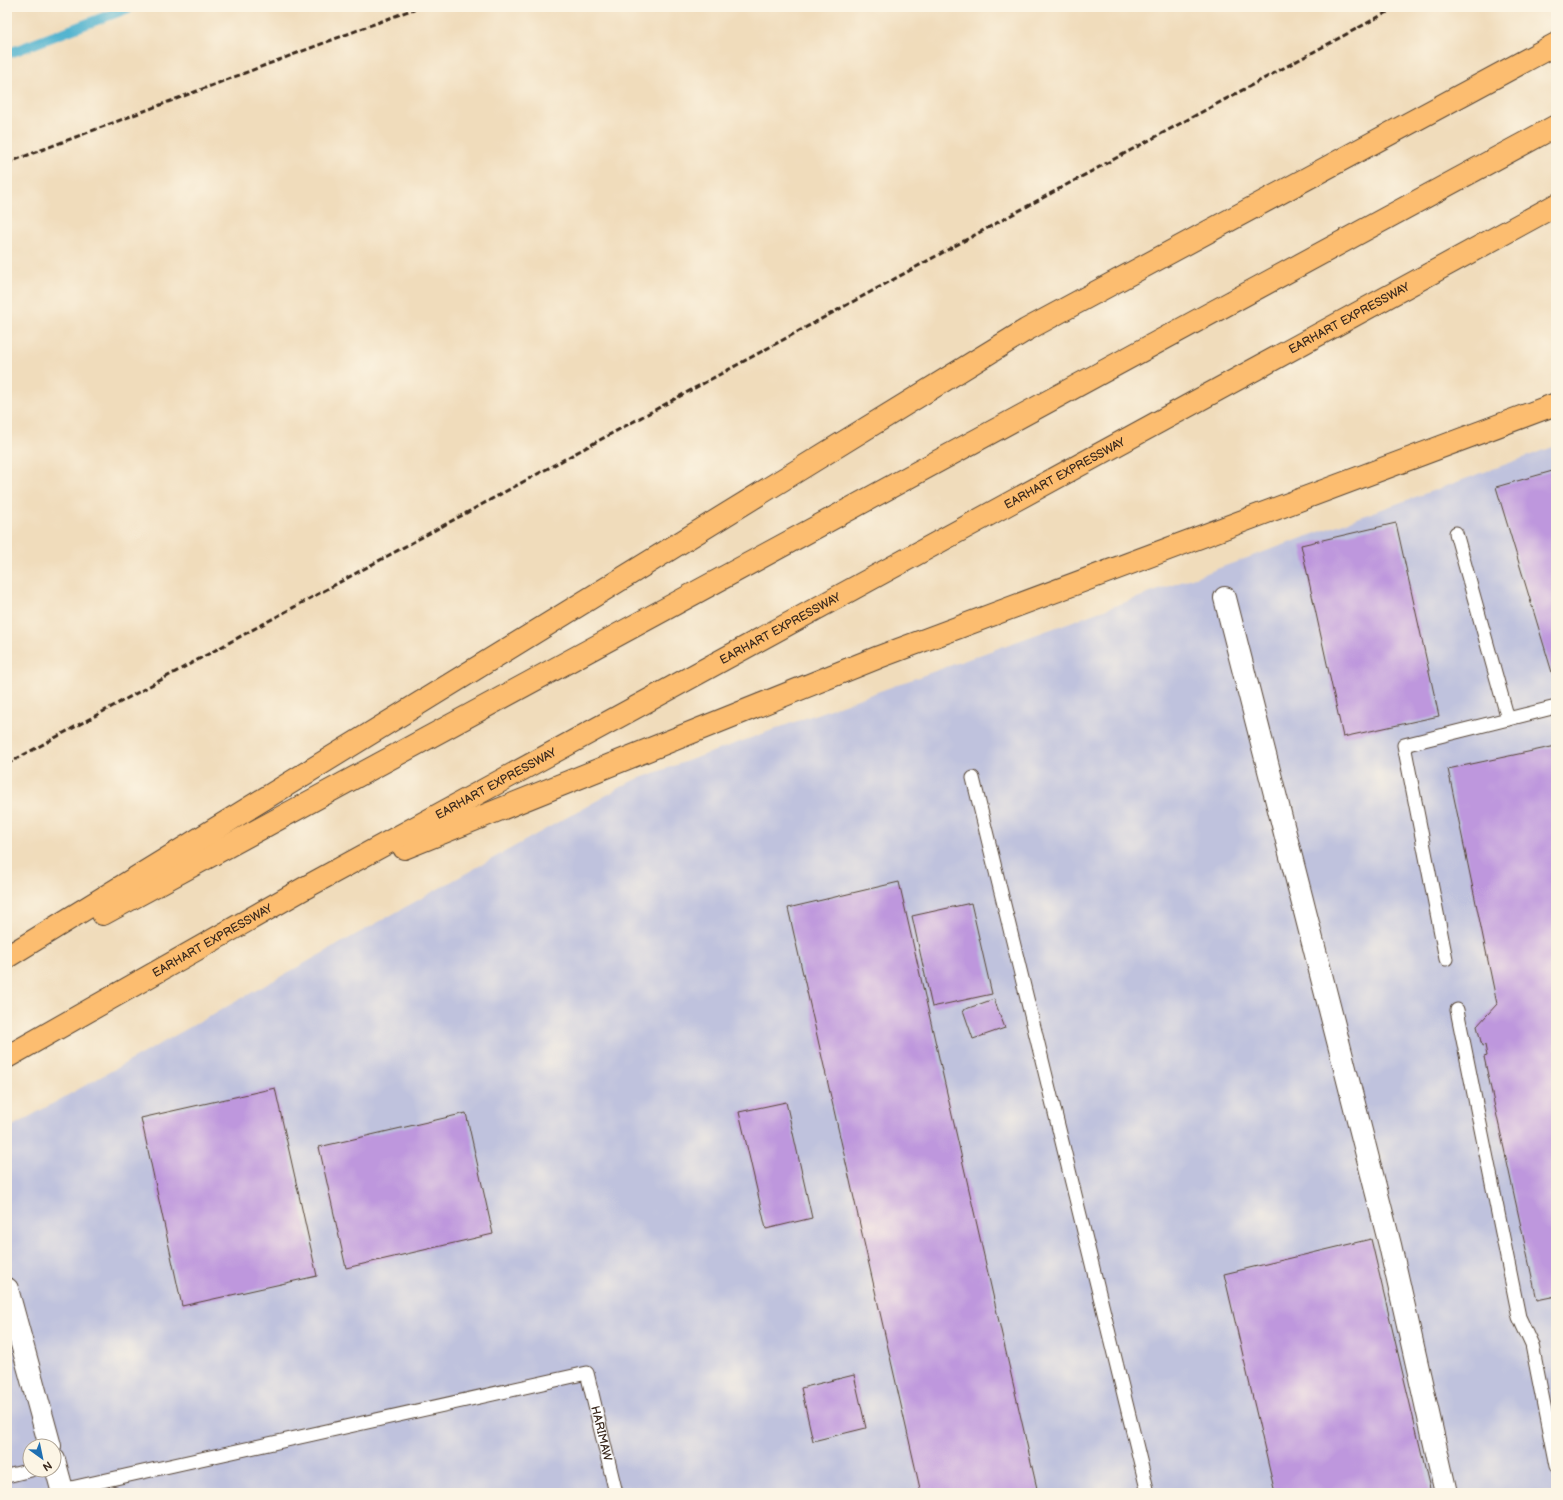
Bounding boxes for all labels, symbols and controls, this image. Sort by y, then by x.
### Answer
street label: EARHART EXPRESSWAY [1286,279,1413,357]
street label: EARHART EXPRESSWAY [1002,434,1129,513]
street label: EARHART EXPRESSWAY [717,589,844,668]
street label: EARHART EXPRESSWAY [433,745,560,823]
street label: EARHART EXPRESSWAY [150,900,276,981]
street label: HARIMAW [587,1404,615,1463]
north arrow [22,1438,62,1478]
text: N [40,1458,54,1474]

